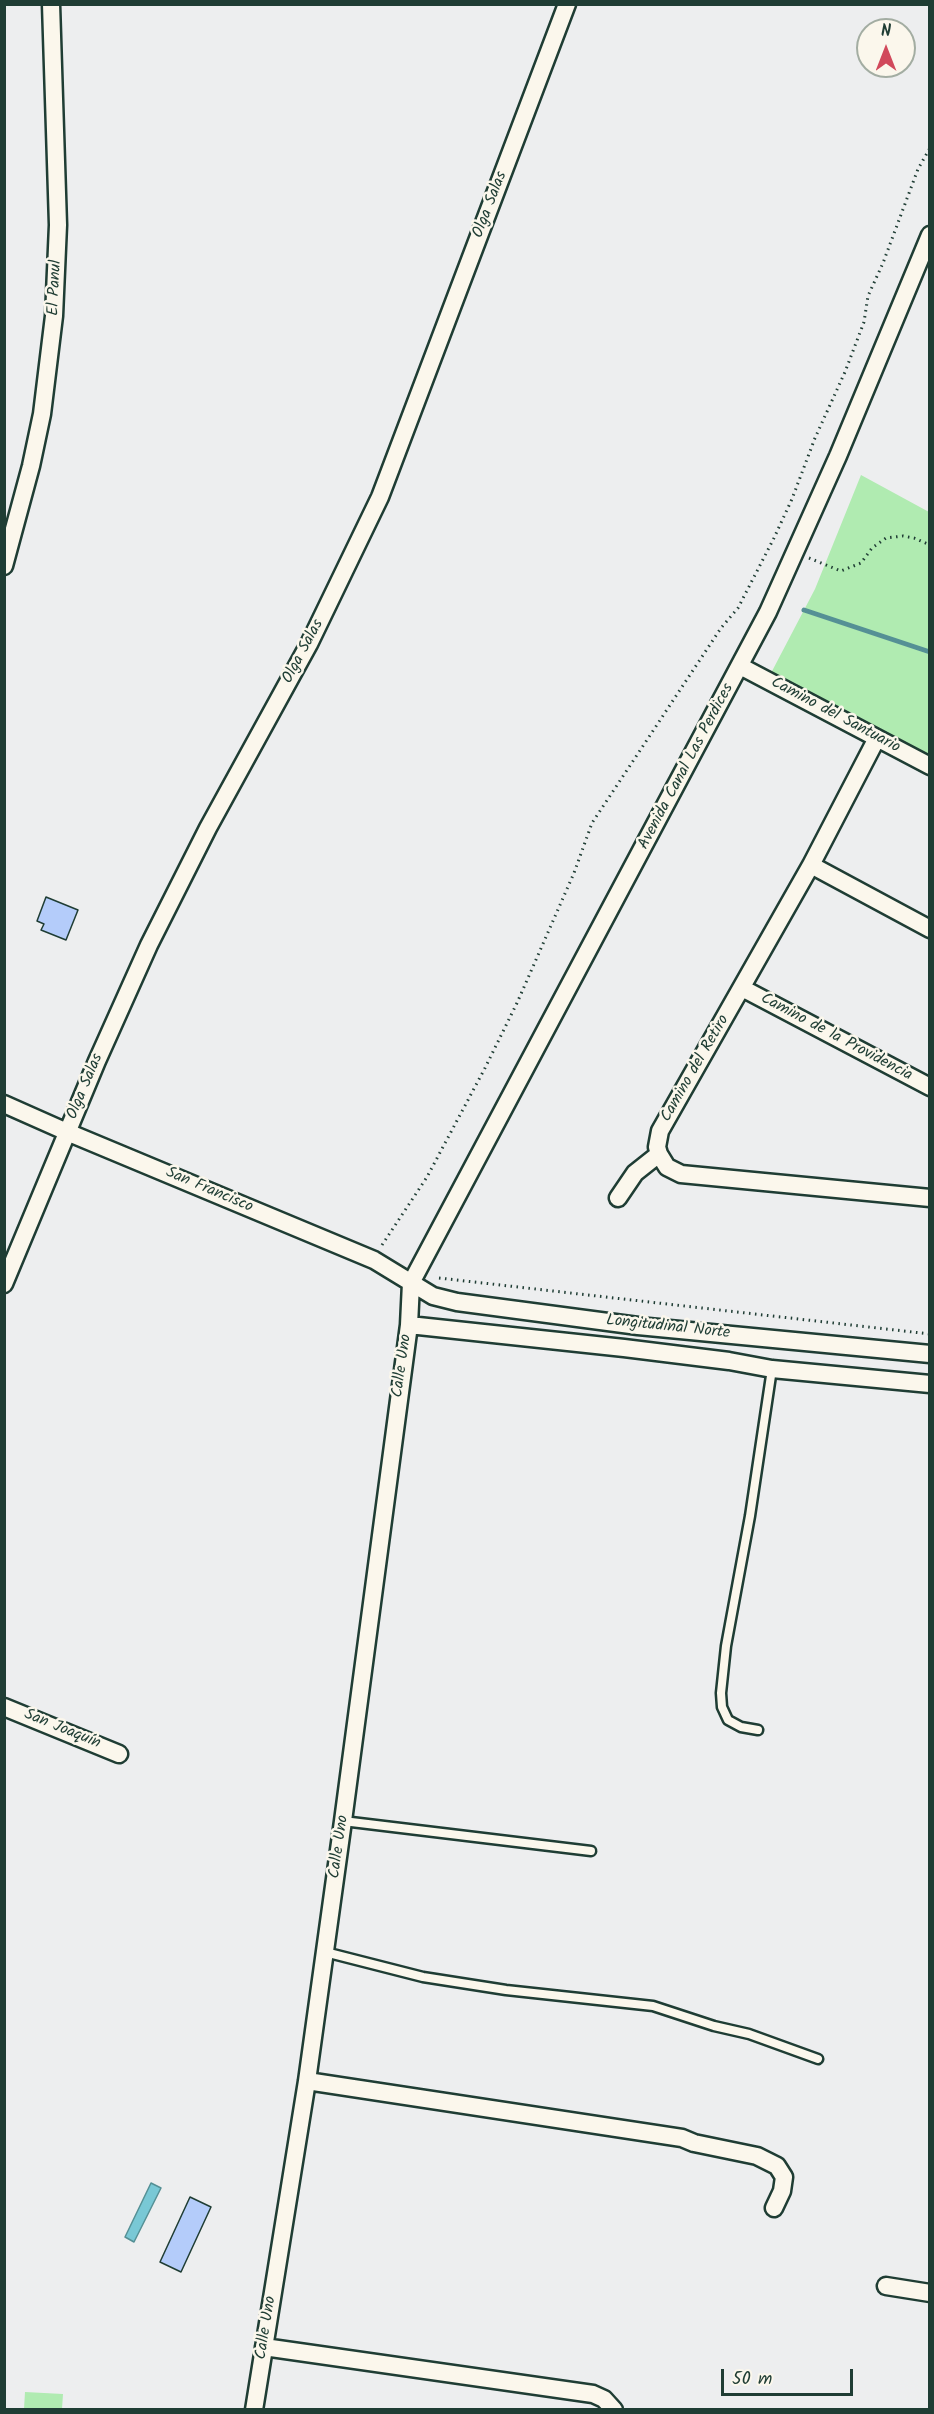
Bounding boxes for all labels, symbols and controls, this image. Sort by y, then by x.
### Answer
north arrow [856,18,916,78]
text: N [881,19,891,44]
street label: Olga Salas [470,169,512,241]
street label: El Panul [45,260,67,316]
street label: Olga Salas [279,617,329,687]
street label: Camino del Santuario [767,674,903,758]
street label: Avenida Canal Las Perdices [635,681,739,853]
street label: Camino de la Providencia [757,990,915,1086]
street label: Camino del Retiro [658,1012,734,1126]
street label: Olga Salas [64,1051,108,1123]
street label: San Francisco [163,1164,255,1218]
street label: Longitudinal Norte [605,1312,731,1344]
street label: Calle Uno [389,1333,417,1399]
street label: San Joaquín [21,1706,103,1754]
street label: Calle Uno [326,1814,354,1880]
street label: Calle Uno [253,2295,281,2361]
scale bar [724,2357,856,2395]
text: 50 m [732,2365,772,2394]

